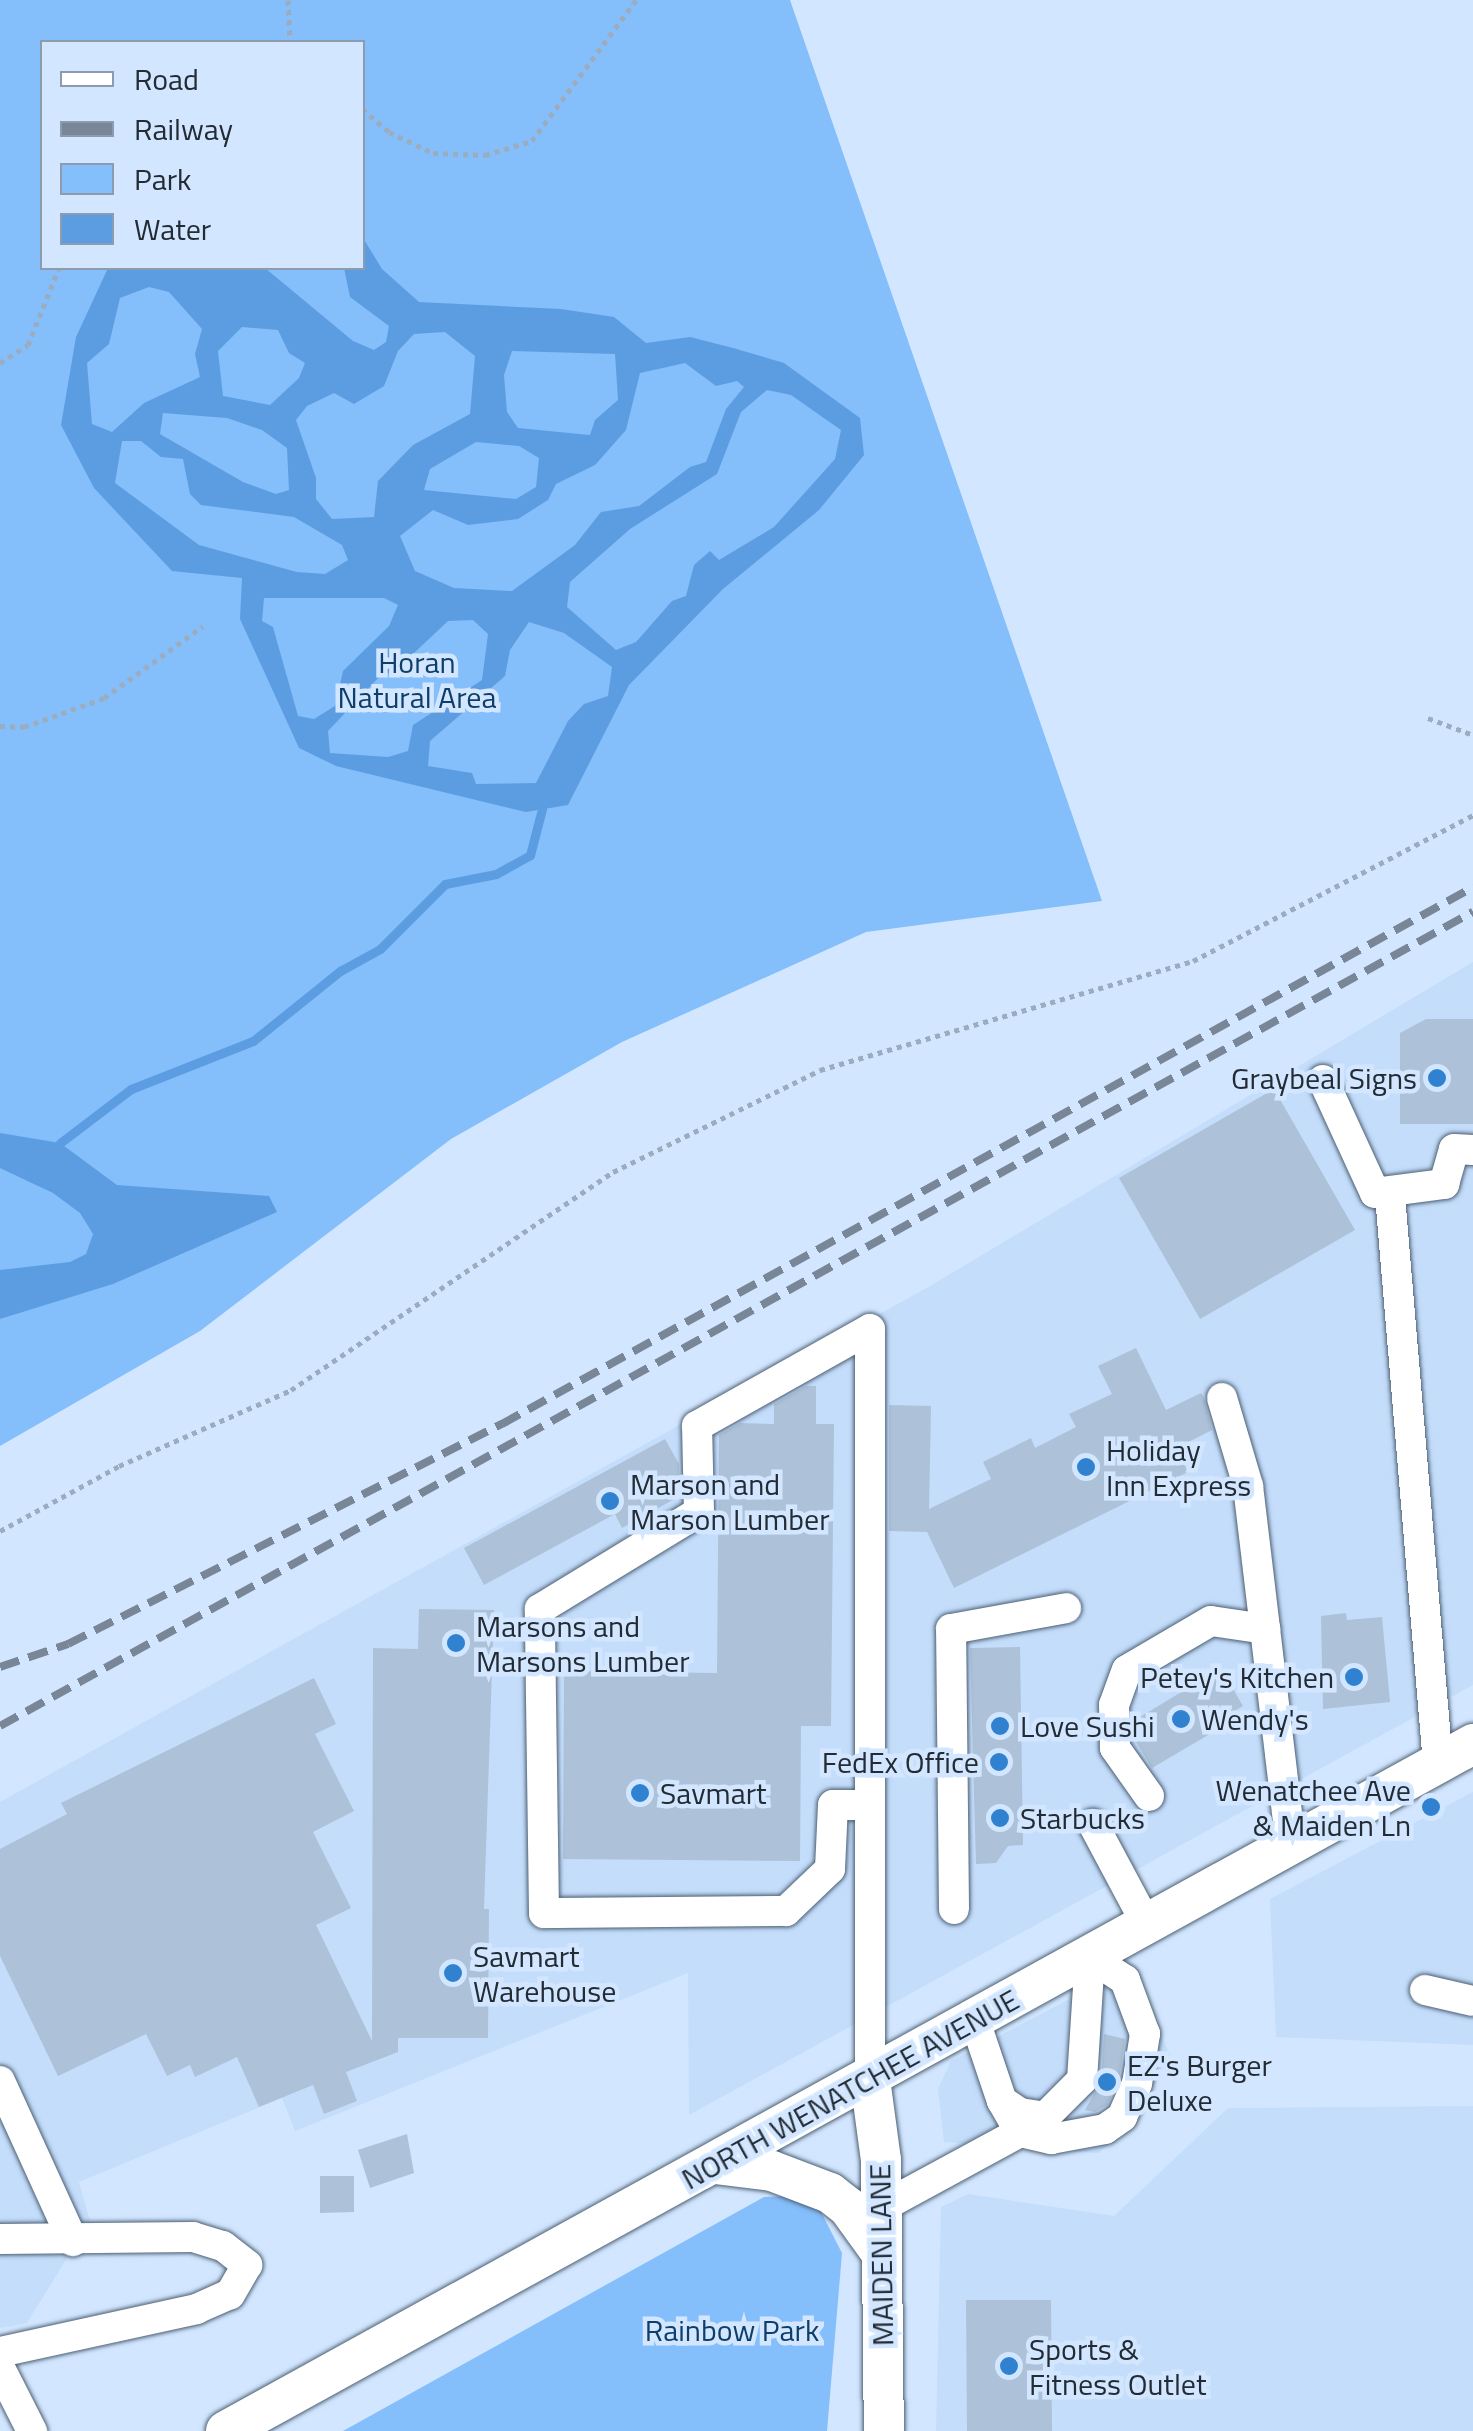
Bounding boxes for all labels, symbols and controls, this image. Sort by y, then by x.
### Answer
legend [40,40,365,270]
text: Road [134,56,199,102]
text: Railway [134,106,233,152]
text: Park [134,156,191,202]
text: Water [134,206,211,252]
park label: Horan Natural Area [338,644,496,714]
place label: Graybeal Signs [1231,1060,1417,1096]
marker: Graybeal Signs [1426,1067,1448,1089]
place label: Holiday Inn Express [1106,1432,1251,1502]
marker: Holiday Inn Express [1075,1456,1097,1478]
place label: Marson and Marson Lumber [630,1466,830,1536]
marker: Marson and Marson Lumber [599,1490,621,1512]
place label: Marsons and Marsons Lumber [476,1608,690,1678]
marker: Marsons and Marsons Lumber [445,1632,467,1654]
place label: Petey's Kitchen [1140,1659,1334,1695]
marker: Petey's Kitchen [1343,1666,1365,1688]
place label: Wendy's [1201,1701,1309,1737]
place label: Love Sushi [1020,1708,1155,1744]
marker: Wendy's [1170,1708,1192,1730]
marker: Love Sushi [989,1715,1011,1737]
place label: FedEx Office [822,1744,979,1780]
marker: FedEx Office [988,1751,1010,1773]
place label: Wenatchee Ave & Maiden Ln [1215,1772,1411,1842]
place label: Savmart [660,1775,767,1811]
marker: Savmart [629,1782,651,1804]
marker: Wenatchee Ave & Maiden Ln [1420,1796,1442,1818]
place label: Starbucks [1020,1800,1145,1836]
marker: Starbucks [989,1807,1011,1829]
place label: Savmart Warehouse [473,1938,616,2008]
marker: Savmart Warehouse [442,1962,464,1984]
street label: NORTH WENATCHEE AVENUE [675,1981,1025,2197]
place label: EZ's Burger Deluxe [1127,2047,1272,2118]
marker: EZ's Burger Deluxe [1096,2071,1118,2093]
street label: MAIDEN LANE [861,2163,901,2347]
park label: Rainbow Park [645,2312,819,2348]
place label: Sports & Fitness Outlet [1029,2331,1206,2402]
marker: Sports & Fitness Outlet [998,2355,1020,2377]

